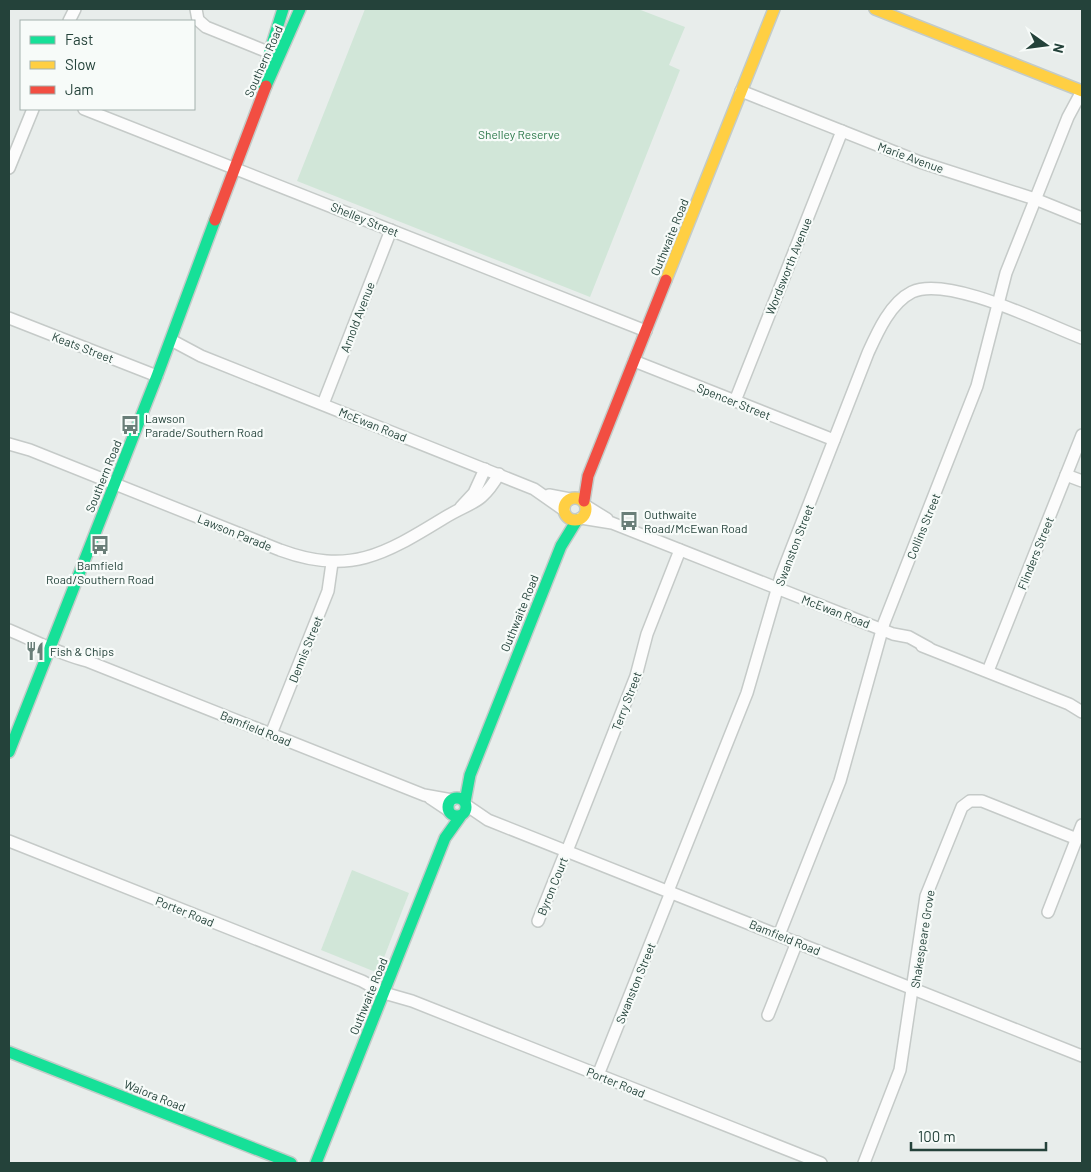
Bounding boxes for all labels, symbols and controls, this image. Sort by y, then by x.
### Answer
legend [20,20,195,110]
north arrow [1021,20,1071,70]
street label: Southern Road [241,23,285,99]
text: Fast [65,30,93,48]
text: N [1050,42,1068,55]
text: Slow [65,55,96,73]
text: Jam [65,80,94,98]
park label: Shelley Reserve [478,127,560,141]
street label: Marie Avenue [876,139,946,175]
street label: Outhwaite Road [647,196,691,278]
street label: Shelley Street [329,199,401,239]
street label: Wordsworth Avenue [762,215,814,317]
street label: Arnold Avenue [337,280,377,354]
street label: Keats Street [50,329,116,365]
street label: Spencer Street [695,380,773,422]
street label: McEwan Road [337,404,409,444]
place label: Lawson Parade/Southern Road [145,411,263,439]
bus stop icon: Lawson Parade/Southern Road [119,414,141,436]
street label: Southern Road [82,438,124,514]
street label: Collins Street [903,491,943,561]
street label: Swanston Street [772,502,816,588]
place label: Outhwaite Road/McEwan Road [644,507,747,535]
bus stop icon: Outhwaite Road/McEwan Road [618,510,640,532]
street label: Lawson Parade [196,511,274,553]
street label: Flinders Street [1014,515,1056,591]
bus stop icon: Bamfield Road/Southern Road [89,534,111,556]
place label: Bamfield Road/Southern Road [46,558,154,586]
street label: Outhwaite Road [497,572,541,654]
street label: McEwan Road [800,592,872,630]
street label: Dennis Street [285,614,325,684]
restaurant icon: Fish & Chips [24,640,46,662]
place label: Fish & Chips [50,644,114,658]
street label: Terry Street [608,669,644,733]
street label: Bamfield Road [218,707,294,749]
street label: Byron Court [534,855,570,917]
street label: Shakespeare Grove [907,889,937,989]
street label: Porter Road [154,893,216,929]
street label: Bamfield Road [747,916,823,958]
street label: Swanston Street [612,940,658,1026]
street label: Outhwaite Road [346,955,390,1037]
street label: Porter Road [585,1064,647,1100]
street label: Waiora Road [122,1076,188,1114]
scale bar [911,1120,1046,1152]
text: 100 m [918,1127,956,1145]

